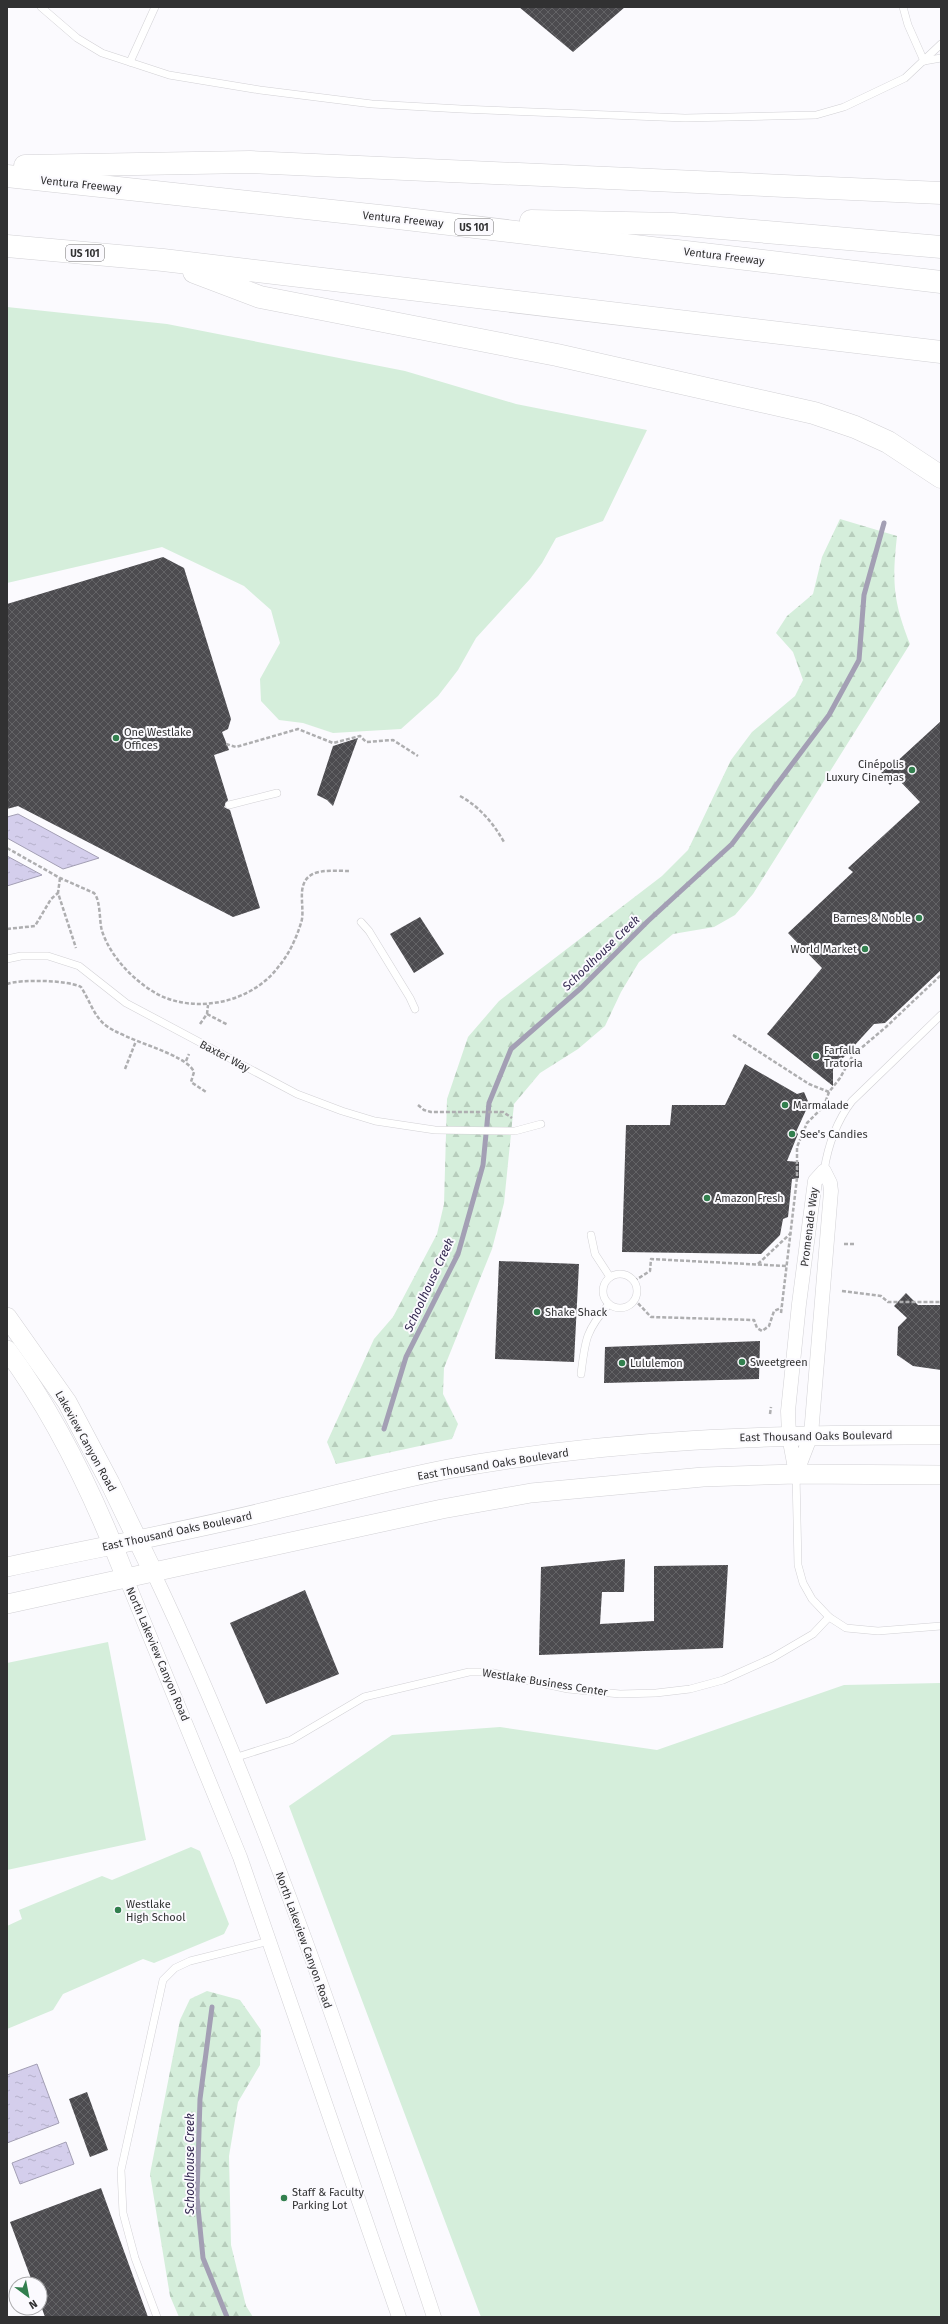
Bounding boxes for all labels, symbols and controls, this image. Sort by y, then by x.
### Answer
street label: Ventura Freeway [40,174,123,195]
street label: Ventura Freeway [362,209,445,230]
road number: US 101 [455,219,493,235]
road number: US 101 [66,245,104,261]
street label: Ventura Freeway [683,245,766,268]
place label: One Westlake Offices [124,726,192,752]
marker: One Westlake Offices [111,733,121,743]
place label: Cinépolis Luxury Cinemas [826,758,904,784]
marker: Cinépolis Luxury Cinemas [907,765,917,775]
water label: Schoolhouse Creek [559,912,643,994]
place label: Barnes & Noble [833,912,911,925]
marker: Barnes & Noble [914,913,924,923]
place label: World Market [790,943,857,956]
marker: World Market [860,944,870,954]
street label: Baxter Way [197,1038,253,1075]
place label: Farfalla Tratoria [824,1044,863,1070]
marker: Farfalla Tratoria [811,1051,821,1061]
place label: Marmalade [793,1099,849,1112]
marker: Marmalade [780,1100,790,1110]
place label: See's Candies [800,1128,868,1141]
marker: See's Candies [787,1129,797,1139]
street label: Promenade Way [798,1186,821,1267]
place label: Amazon Fresh [715,1192,784,1205]
marker: Amazon Fresh [702,1193,712,1203]
water label: Schoolhouse Creek [401,1236,457,1335]
place label: Shake Shack [545,1306,608,1319]
marker: Shake Shack [532,1307,542,1317]
place label: Sweetgreen [750,1356,808,1369]
place label: Lululemon [630,1357,683,1370]
marker: Sweetgreen [737,1357,747,1367]
marker: Lululemon [617,1358,627,1368]
street label: Lakeview Canyon Road [52,1389,119,1494]
street label: East Thousand Oaks Boulevard [739,1429,893,1444]
street label: East Thousand Oaks Boulevard [416,1446,570,1483]
street label: East Thousand Oaks Boulevard [101,1509,253,1554]
street label: North Lakeview Canyon Road [123,1585,192,1723]
street label: Westlake Business Center [481,1666,609,1699]
street label: North Lakeview Canyon Road [273,1870,334,2010]
place label: Westlake High School [126,1898,185,1924]
marker: Westlake High School [113,1905,123,1915]
water label: Schoolhouse Creek [183,2113,197,2216]
place label: Staff & Faculty Parking Lot [292,2186,365,2212]
marker: Staff & Faculty Parking Lot [279,2193,289,2203]
north arrow [8,2276,48,2316]
text: N [26,2297,40,2312]

